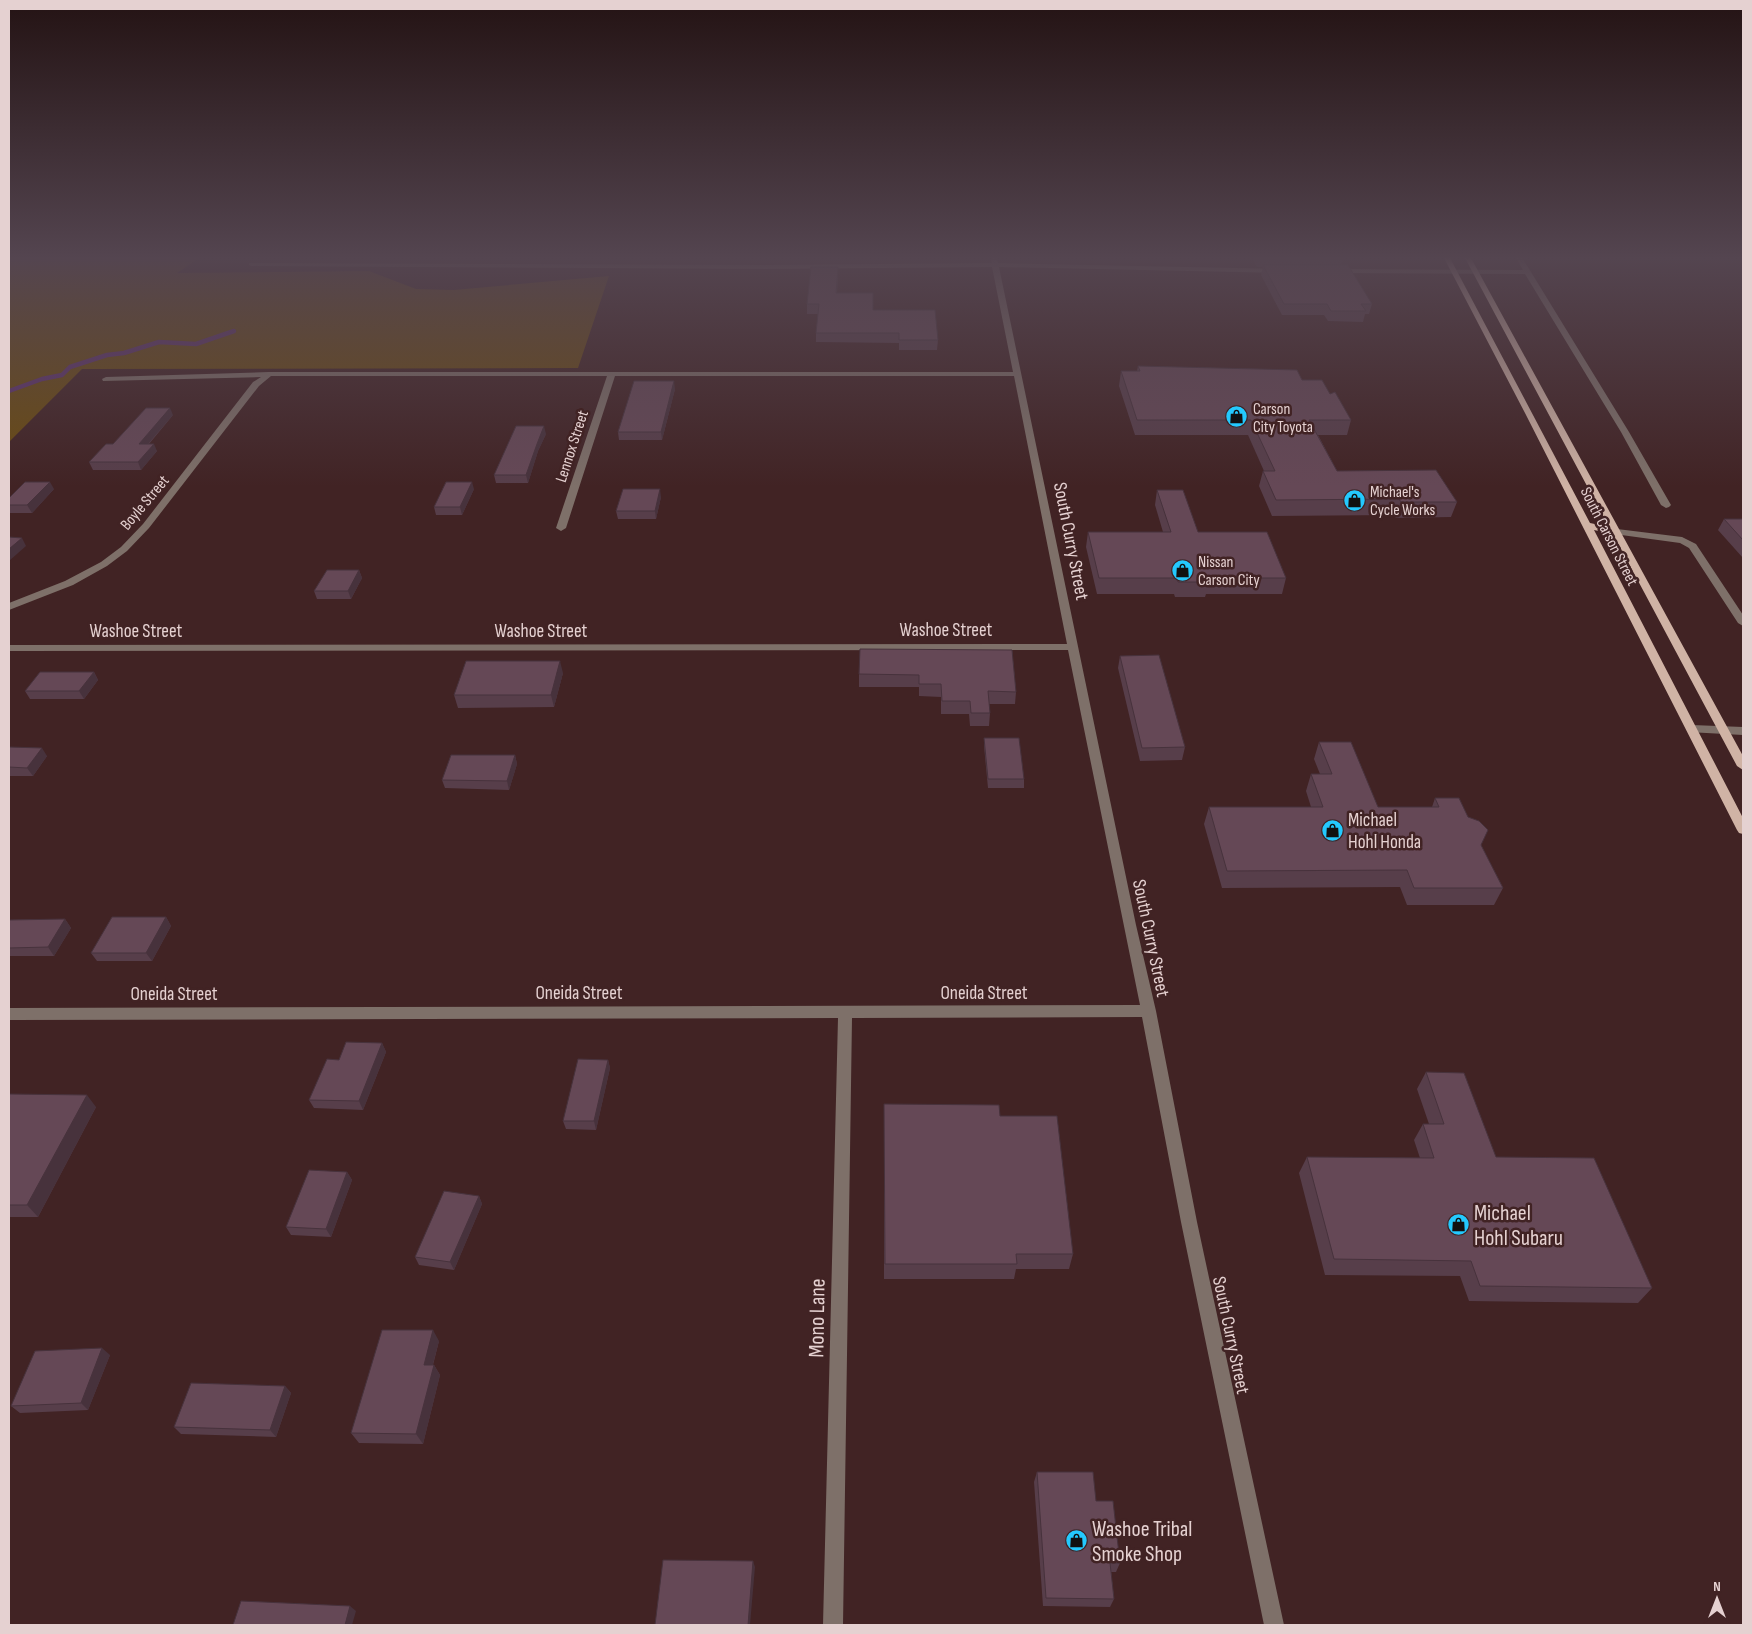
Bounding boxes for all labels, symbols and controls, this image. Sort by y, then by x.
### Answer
place label: Carson City Toyota [1253,400,1313,437]
shop icon: Carson City Toyota [1225,405,1249,429]
street label: Lennox Street [552,408,593,485]
street label: Boyle Street [117,472,174,534]
street label: South Curry Street [1048,480,1093,602]
place label: Michael's Cycle Works [1370,483,1435,520]
street label: South Carson Street [1576,484,1642,589]
shop icon: Michael's Cycle Works [1342,488,1366,512]
place label: Nissan Carson City [1198,553,1260,590]
shop icon: Nissan Carson City [1170,558,1194,582]
street label: Washoe Street [900,619,993,642]
street label: Washoe Street [90,620,183,643]
street label: Washoe Street [495,620,588,643]
place label: Michael Hohl Honda [1348,809,1421,854]
shop icon: Michael Hohl Honda [1320,818,1344,842]
street label: South Curry Street [1127,877,1174,999]
street label: Oneida Street [535,982,623,1005]
street label: Oneida Street [940,982,1028,1005]
street label: Oneida Street [130,983,218,1006]
place label: Michael Hohl Subaru [1474,1200,1563,1252]
shop icon: Michael Hohl Subaru [1446,1213,1470,1237]
street label: South Curry Street [1207,1274,1254,1396]
street label: Mono Lane [803,1278,832,1358]
place label: Washoe Tribal Smoke Shop [1092,1516,1192,1568]
shop icon: Washoe Tribal Smoke Shop [1064,1529,1088,1553]
north arrow [1692,1574,1742,1624]
text: N [1713,1578,1721,1595]

